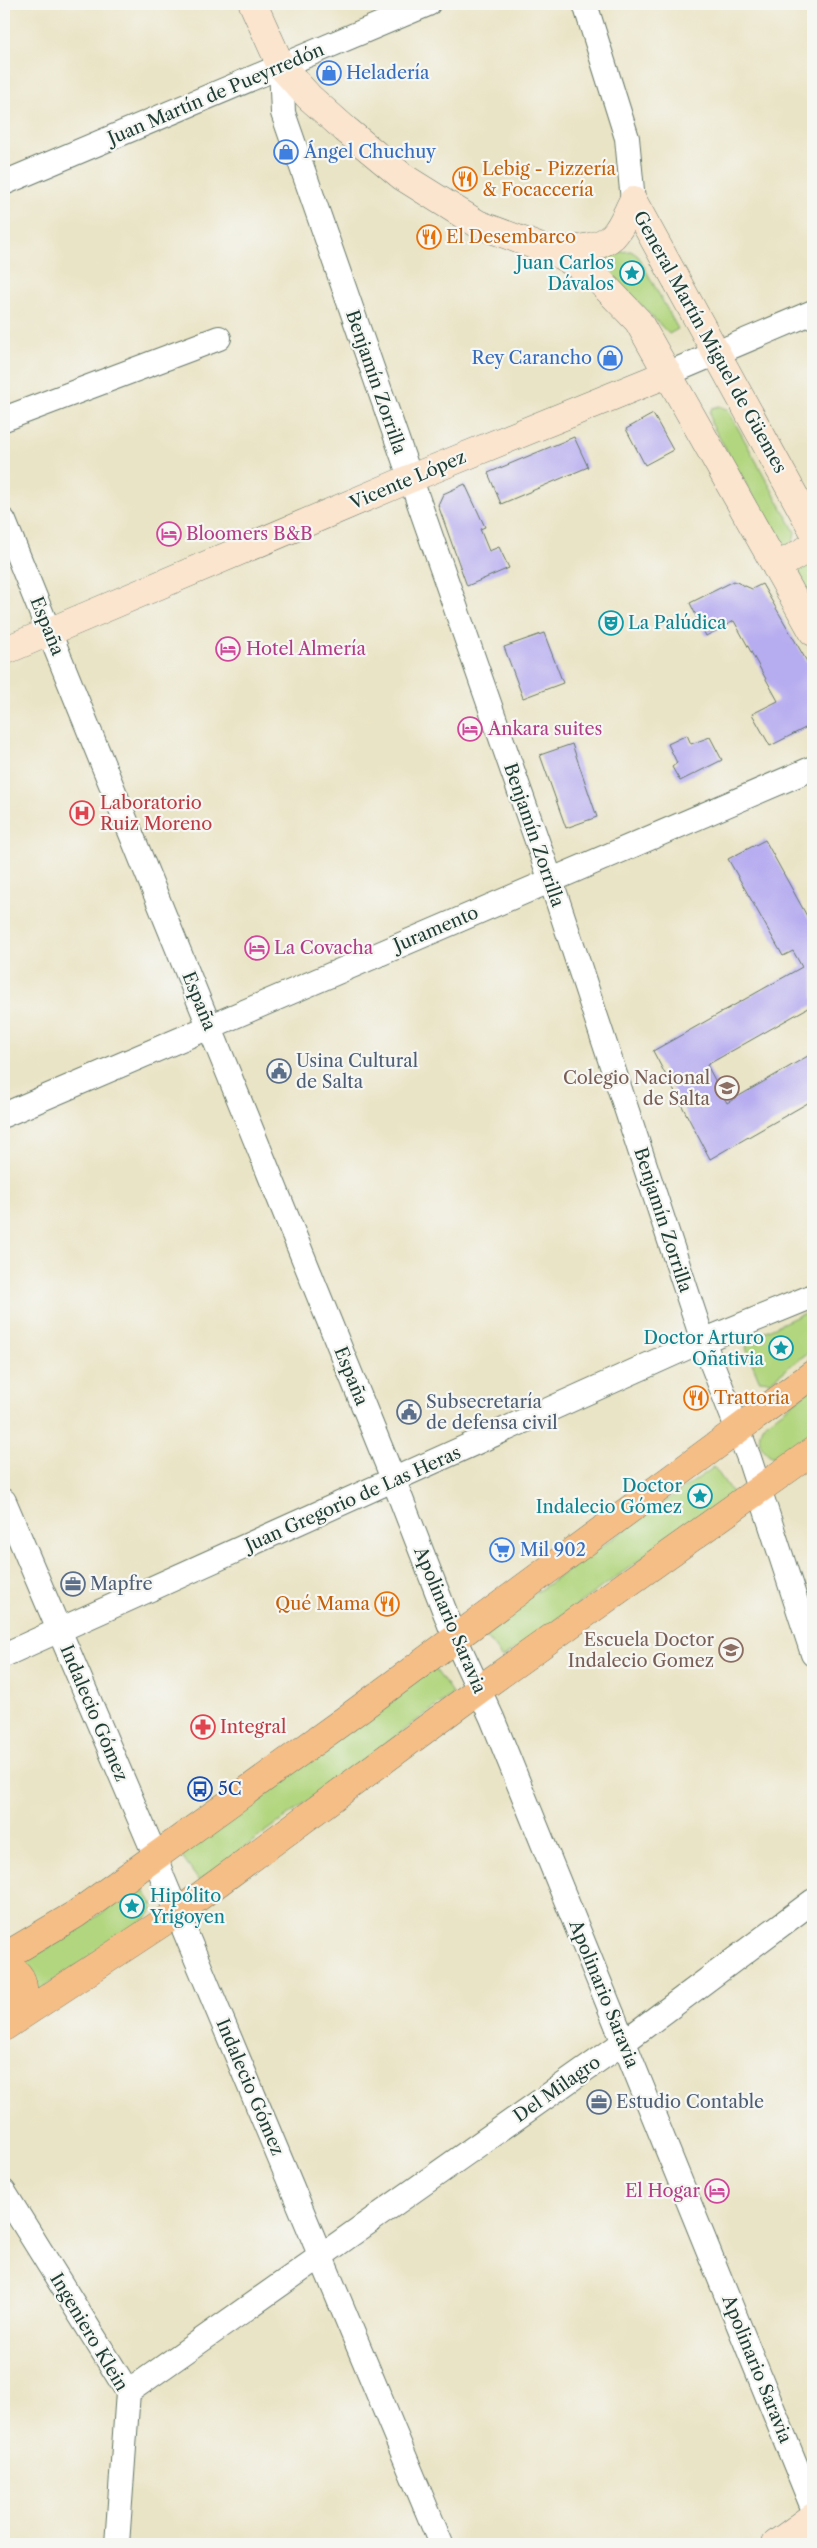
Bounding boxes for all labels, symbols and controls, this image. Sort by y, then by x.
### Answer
street label: Juan Martín de Pueyrredón [102,38,327,151]
shop icon: Heladería [316,60,342,86]
place label: Heladería [346,62,430,84]
shop icon: Ángel Chuchuy [273,139,299,165]
place label: Ángel Chuchuy [303,140,437,163]
place label: Lebig - Pizzería & Focaccería [482,158,617,201]
restaurant icon: Lebig - Pizzería & Focaccería [452,166,478,192]
street label: General Martín Miguel de Güemes [629,207,791,477]
restaurant icon: El Desembarco [416,224,442,250]
place label: El Desembarco [446,226,576,248]
place label: Juan Carlos Dávalos [513,252,614,295]
place icon: Juan Carlos Dávalos [619,260,645,286]
street label: Benjamín Zorrilla [341,307,411,457]
shop icon: Rey Carancho [597,345,623,371]
place label: Rey Carancho [472,347,592,369]
street label: Vicente López [346,446,469,515]
hotel icon: Bloomers B&B [156,521,182,547]
place label: Bloomers B&B [186,523,313,545]
street label: España [25,593,69,659]
theatre icon: La Palúdica [598,610,624,636]
place label: La Palúdica [628,612,727,634]
hotel icon: Hotel Almería [215,636,241,662]
place label: Hotel Almería [246,638,366,660]
hotel icon: Ankara suites [457,716,483,742]
place label: Ankara suites [487,718,602,740]
street label: Benjamín Zorrilla [499,760,569,910]
place label: Laboratorio Ruiz Moreno [100,792,212,835]
hospital icon: Laboratorio Ruiz Moreno [69,800,95,826]
street label: Juramento [388,901,482,958]
hotel icon: La Covacha [244,935,270,961]
place label: La Covacha [274,937,374,959]
street label: España [177,968,221,1034]
place label: Usina Cultural de Salta [296,1050,418,1093]
public building icon: Usina Cultural de Salta [266,1058,292,1084]
place label: Colegio Nacional de Salta [563,1067,711,1110]
school or university icon: Colegio Nacional de Salta [714,1075,740,1101]
street label: Benjamín Zorrilla [629,1145,697,1296]
place label: Doctor Arturo Oñativia [643,1327,764,1370]
place icon: Doctor Arturo Oñativia [768,1335,794,1361]
street label: España [329,1343,373,1409]
restaurant icon: Trattoria [683,1385,709,1411]
place label: Trattoria [714,1387,790,1409]
place label: Subsecretaría de defensa civil [426,1391,558,1434]
public building icon: Subsecretaría de defensa civil [396,1399,422,1425]
street label: Juan Gregorio de Las Heras [239,1441,464,1558]
place label: Doctor Indalecio Gómez [536,1475,682,1518]
place icon: Doctor Indalecio Gómez [687,1483,713,1509]
supermarket icon: Mil 902 [489,1537,515,1563]
place label: Mil 902 [520,1539,586,1561]
street label: Apolinario Saravia [409,1542,491,1697]
office icon: Mapfre [60,1571,86,1597]
place label: Mapfre [90,1573,152,1595]
restaurant icon: Qué Mama [374,1591,400,1617]
place label: Qué Mama [275,1593,371,1615]
place label: Escuela Doctor Indalecio Gomez [568,1629,714,1672]
school or university icon: Escuela Doctor Indalecio Gomez [718,1637,744,1663]
street label: Indalecio Gómez [55,1641,133,1785]
pharmacy icon: Integral [190,1714,216,1740]
place label: Integral [220,1716,286,1738]
bus stop icon: 5C [187,1776,213,1802]
place label: 5C [218,1778,242,1800]
place label: Hipólito Yrigoyen [149,1885,225,1928]
place icon: Hipólito Yrigoyen [119,1893,145,1919]
street label: Apolinario Saravia [564,1916,644,2072]
street label: Indalecio Gómez [211,2015,289,2159]
street label: Del Milagro [509,2051,605,2127]
office icon: Estudio Contable [586,2089,612,2115]
place label: Estudio Contable [616,2091,764,2113]
hotel icon: El Hogar [704,2178,730,2204]
place label: El Hogar [625,2180,700,2202]
street label: Ingeniero Klein [45,2269,133,2395]
street label: Apolinario Saravia [717,2291,797,2447]

